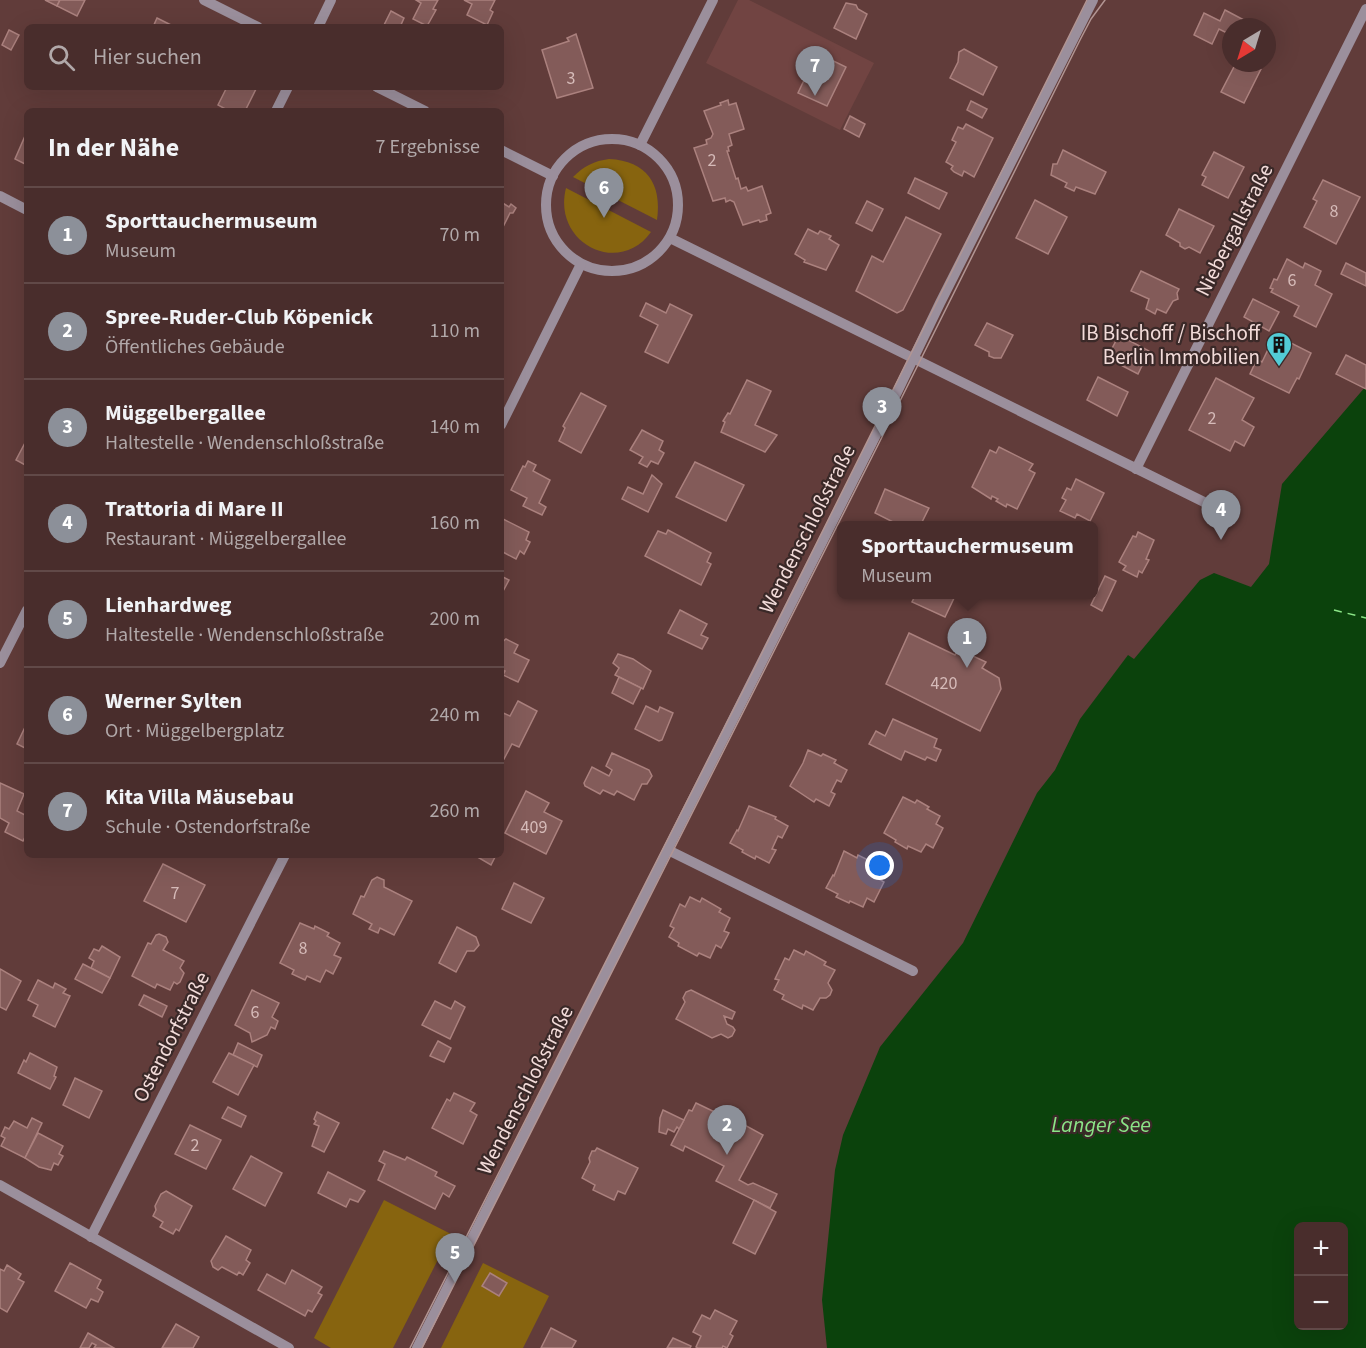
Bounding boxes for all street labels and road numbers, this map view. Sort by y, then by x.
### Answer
street label: Niebergallstraße [1188,159,1280,301]
street label: Wendenschloßstraße [751,439,863,619]
street label: Ostendorfstraße [125,967,217,1107]
street label: Wendenschloßstraße [469,1000,581,1180]

